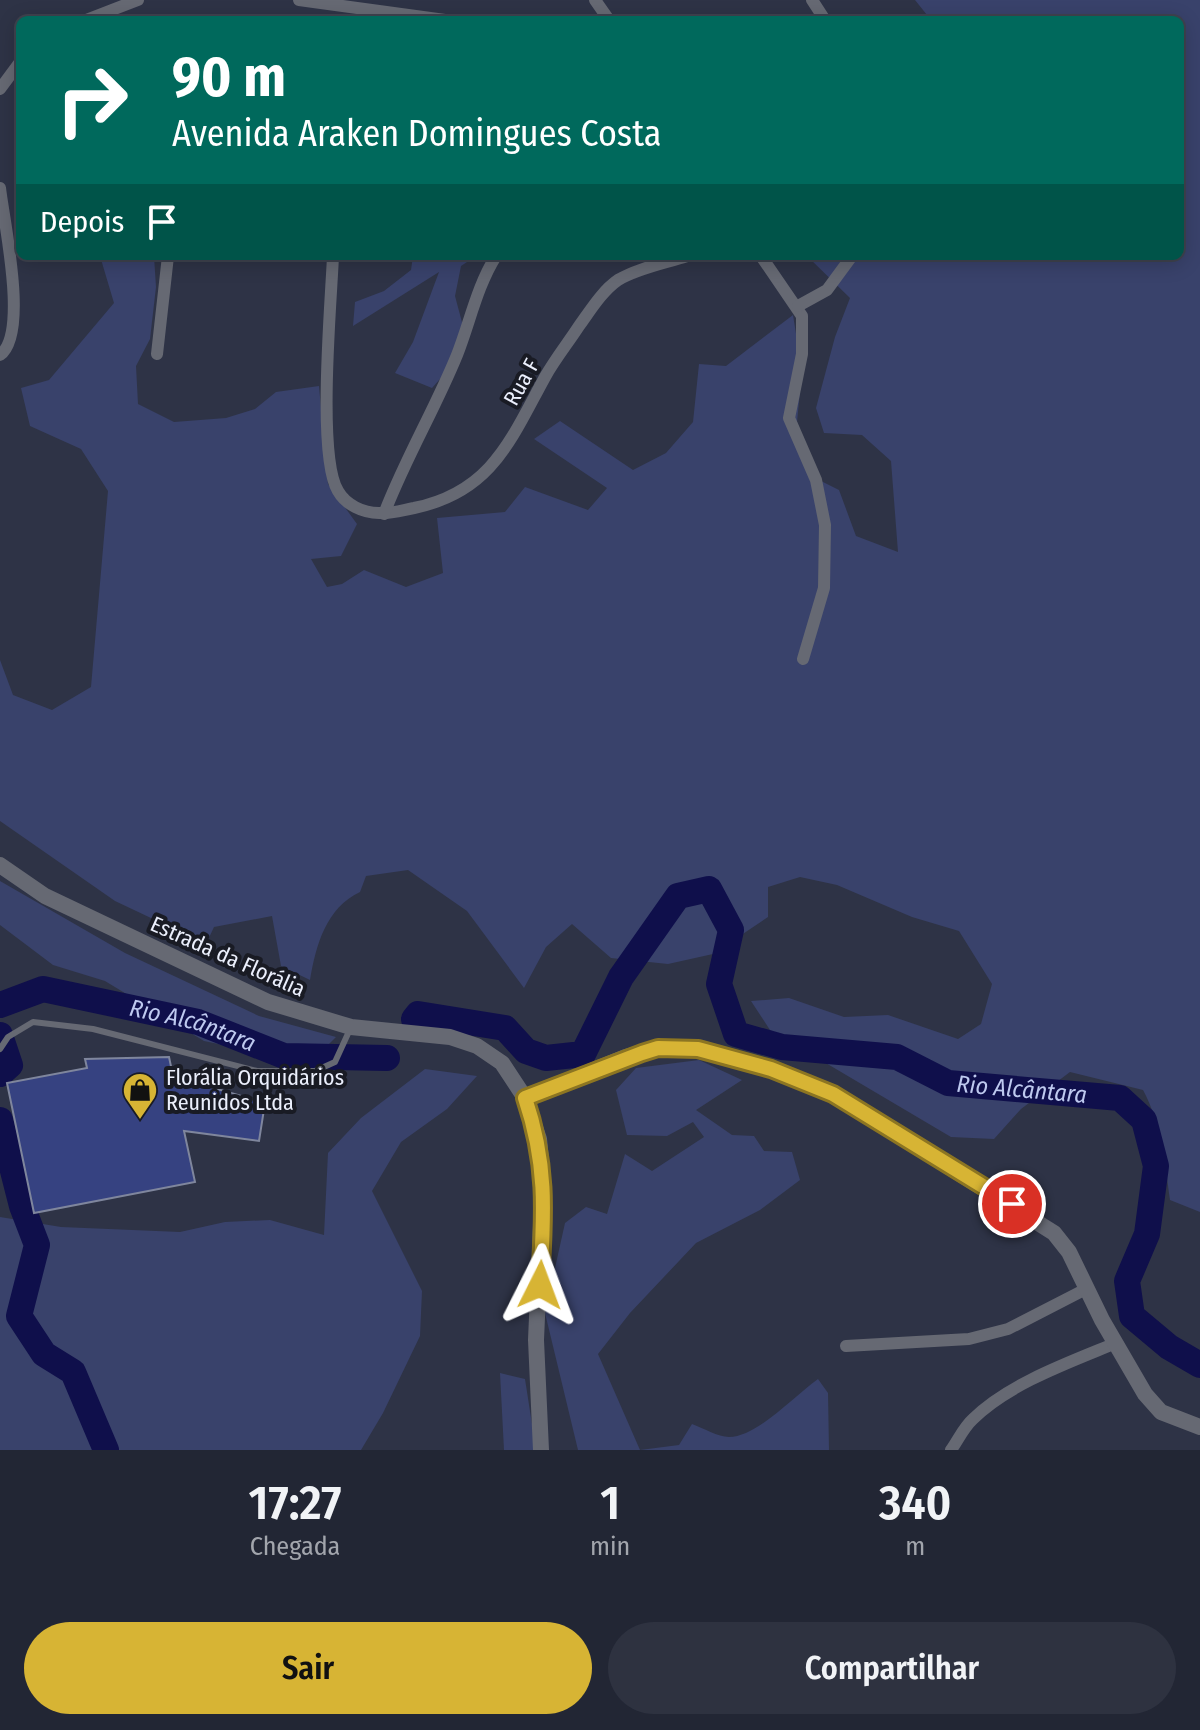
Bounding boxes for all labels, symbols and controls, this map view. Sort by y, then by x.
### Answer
text: 90 m [172,44,286,111]
icon: right [40,48,144,152]
text: Avenida Araken Domingues Costa [172,112,661,156]
icon: arrive [140,200,184,244]
text: Depois [40,204,124,240]
street label: Rua F [498,354,545,410]
street label: Estrada da Florália [146,910,309,1003]
water label: Rio Alcântara [127,994,260,1057]
place label: Florália Orquidários Reunidos Ltda [166,1064,344,1116]
water label: Rio Alcântara [956,1070,1088,1109]
shop icon: Florália Orquidários Reunidos Ltda [121,1071,159,1121]
pin [978,1170,1046,1238]
icon: arrive [990,1182,1034,1226]
position arrow [498,1243,582,1327]
text: 17:27 [249,1474,342,1532]
text: 1 [600,1474,620,1532]
text: 340 [879,1474,951,1532]
text: Chegada [250,1531,340,1562]
text: min [590,1531,630,1562]
text: m [905,1531,925,1562]
button: Sair [24,1622,592,1714]
button: Compartilhar [608,1622,1176,1714]

